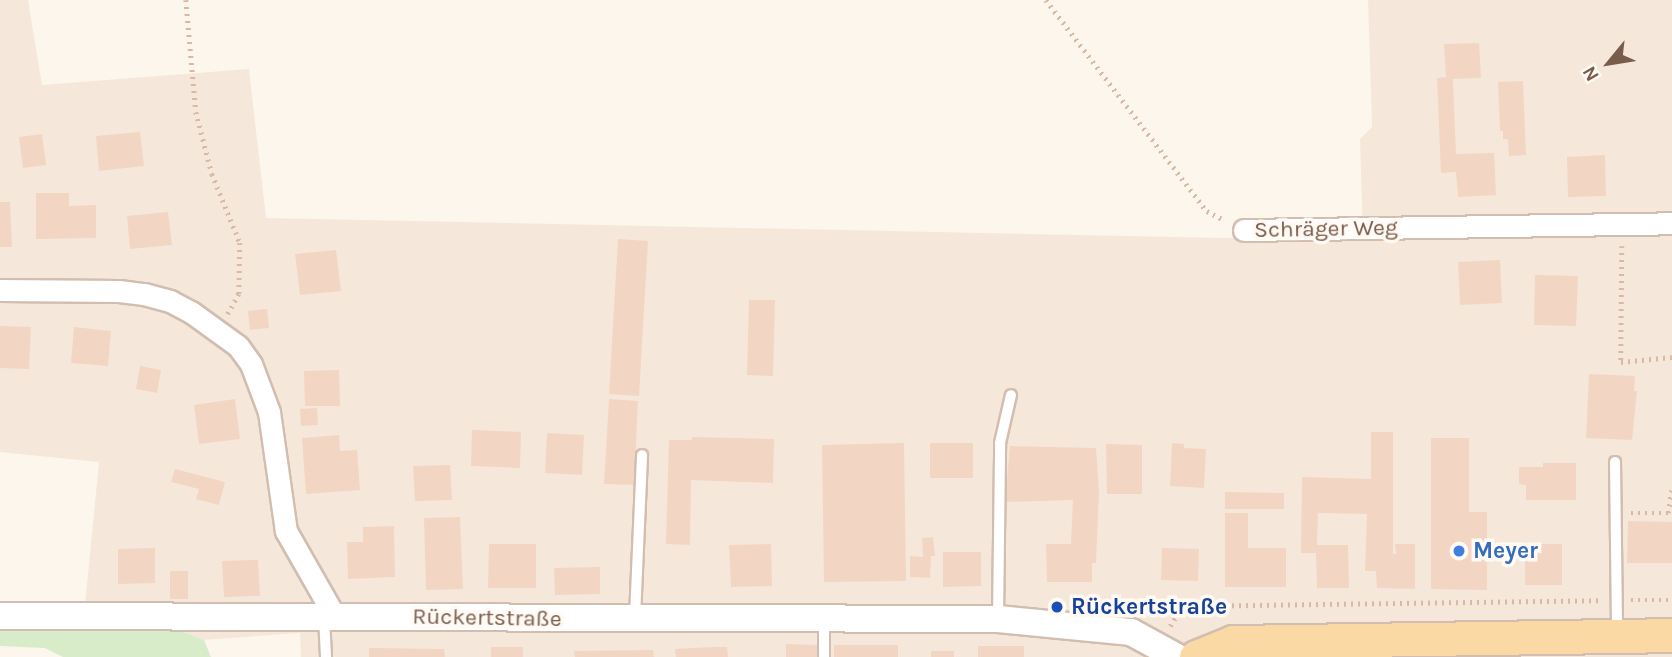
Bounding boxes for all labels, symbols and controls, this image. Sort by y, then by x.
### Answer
north arrow [1574,28,1644,98]
text: N [1578,62,1604,85]
street label: Schräger Weg [1254,214,1398,244]
place label: Meyer [1473,537,1538,565]
marker: Meyer [1451,543,1467,559]
place label: Rückertstraße [1071,593,1227,621]
marker: Rückertstraße [1049,599,1065,615]
street label: Rückertstraße [412,603,562,633]

